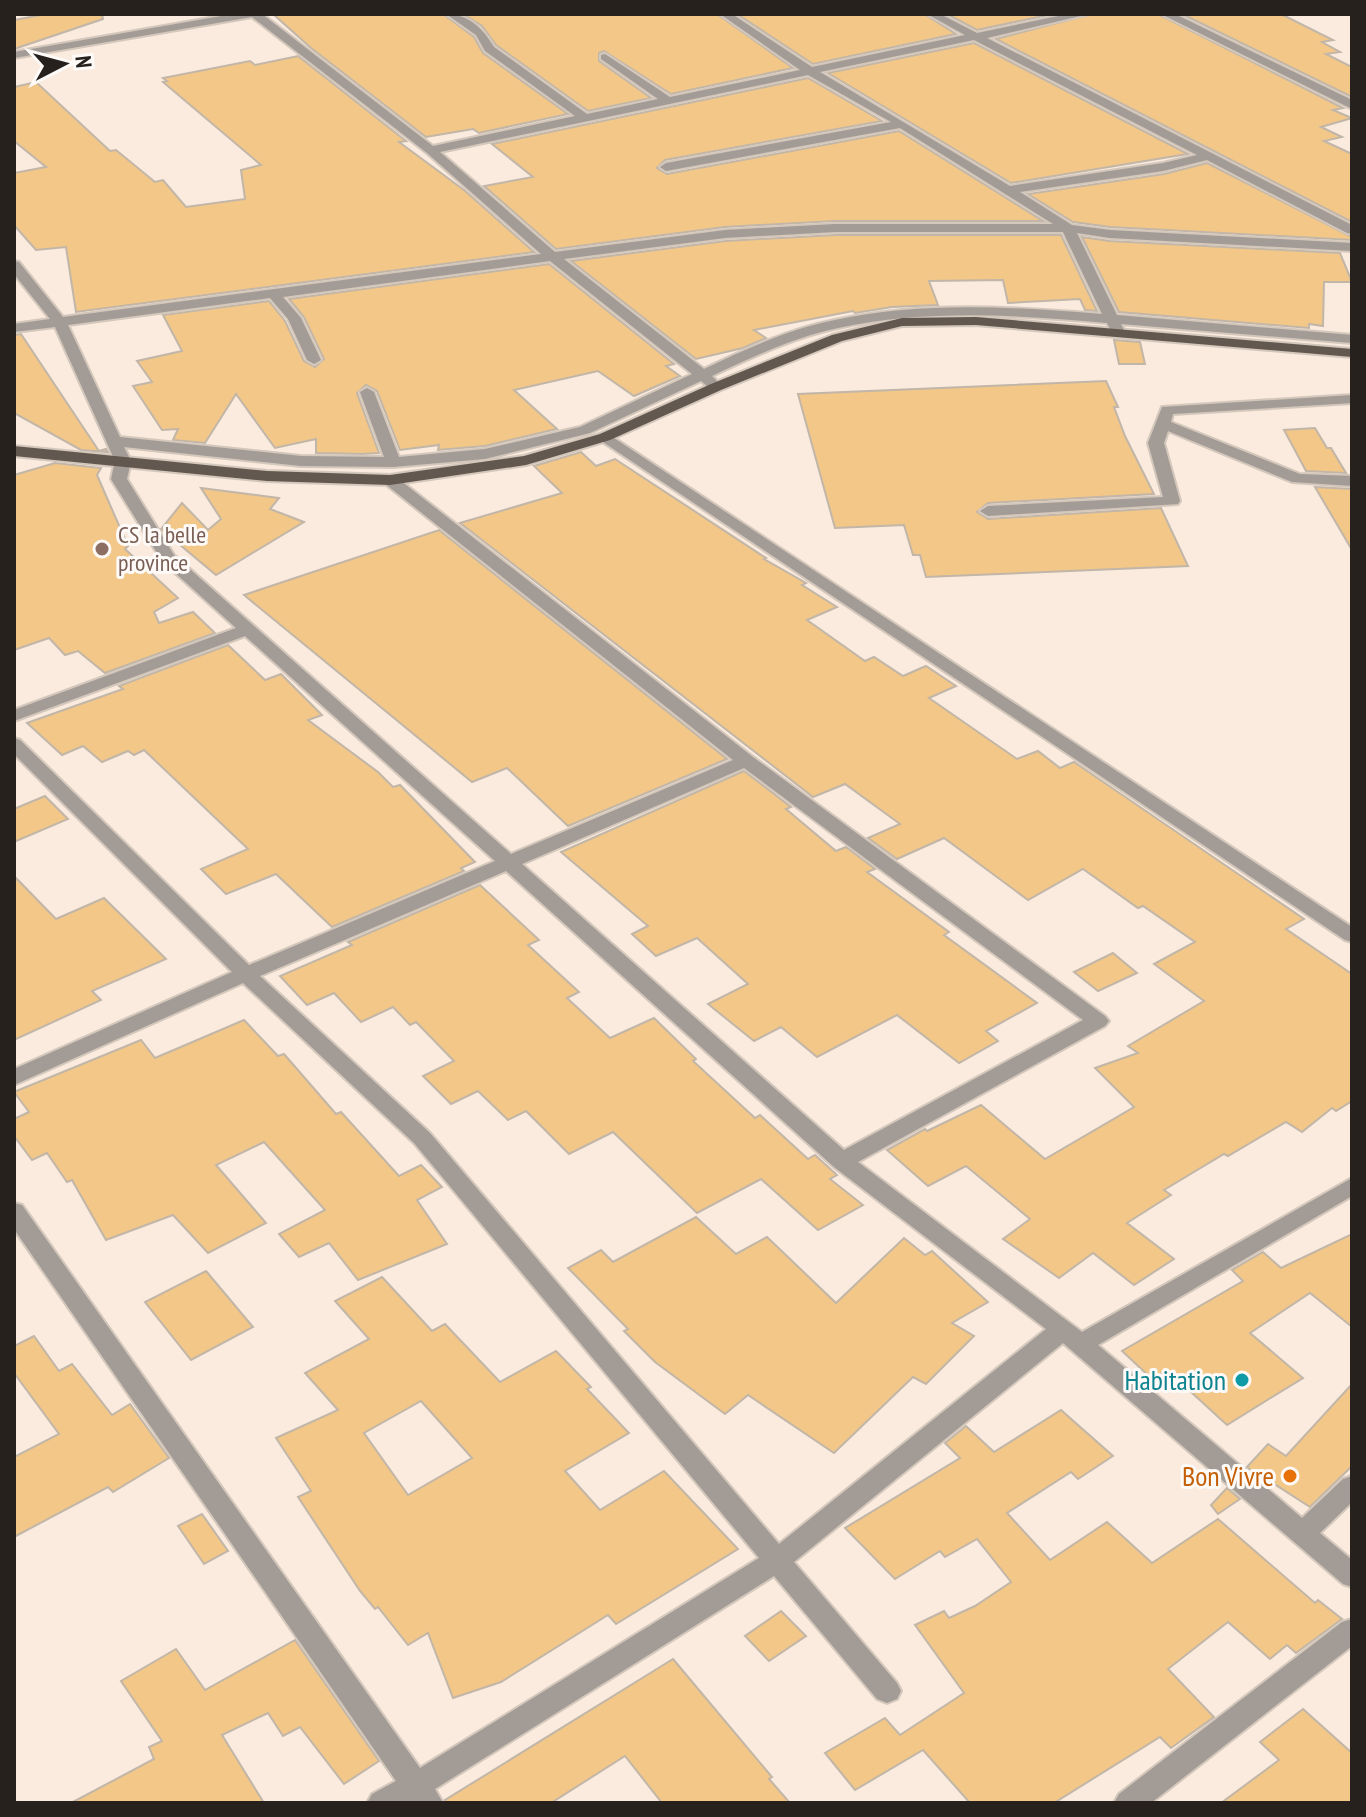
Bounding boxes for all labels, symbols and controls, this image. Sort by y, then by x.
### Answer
north arrow [24,24,104,104]
text: N [69,55,98,69]
place label: CS la belle province [118,519,206,578]
marker: CS la belle province [93,540,111,558]
place label: Habitation [1124,1361,1226,1398]
marker: Habitation [1233,1371,1251,1389]
place label: Bon Vivre [1182,1457,1274,1494]
marker: Bon Vivre [1281,1467,1299,1485]

